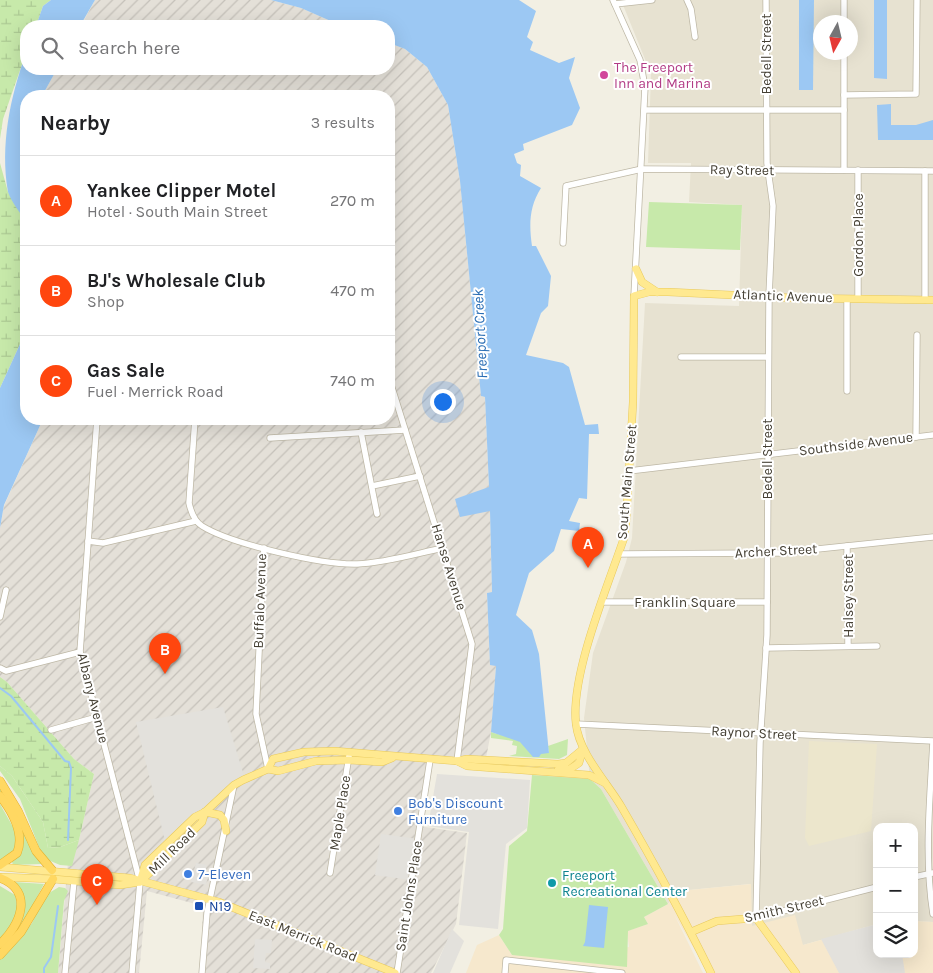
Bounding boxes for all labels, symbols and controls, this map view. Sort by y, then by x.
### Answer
street label: Bedell Street [758,14,775,94]
north arrow [813,15,858,60]
search box [20,20,395,75]
icon: search [38,34,66,62]
text: Search here [78,37,180,59]
place label: The Freeport Inn and Marina [614,59,711,92]
marker: The Freeport Inn and Marina [598,69,610,81]
text: Nearby [40,111,110,135]
text: 3 results [311,113,375,132]
street label: Ray Street [710,161,774,179]
text: Yankee Clipper Motel [87,180,276,202]
text: A [51,191,61,210]
text: 270 m [330,191,375,210]
street label: Gordon Place [850,193,867,277]
text: Hotel · South Main Street [87,202,268,221]
text: BJ's Wholesale Club [87,270,266,292]
text: B [51,281,61,300]
text: 470 m [330,281,375,300]
street label: Atlantic Avenue [733,286,833,306]
water label: Freeport Creek [469,288,491,379]
text: Shop [87,292,124,311]
text: Gas Sale [87,360,165,382]
text: C [51,371,61,390]
text: 740 m [330,371,375,390]
text: Fuel · Merrick Road [87,382,224,401]
your location [430,389,456,415]
street label: Bedell Street [759,419,776,499]
street label: South Main Street [613,424,641,540]
street label: Southside Avenue [798,429,914,459]
street label: Hanse Avenue [428,522,470,612]
pin: A [572,527,604,568]
street label: Archer Street [734,540,818,562]
street label: Buffalo Avenue [250,553,270,649]
street label: Halsey Street [840,554,857,638]
street label: Franklin Square [634,594,736,611]
pin: B [149,633,181,674]
street label: Albany Avenue [74,651,112,745]
street label: Raynor Street [711,722,797,744]
street label: Maple Place [326,774,354,852]
place label: Bob's Discount Furniture [408,795,503,828]
marker: Bob's Discount Furniture [392,805,404,817]
map controls [873,823,918,958]
button: + [873,823,918,868]
street label: Mill Road [145,824,199,878]
street label: Saint Johns Place [392,839,426,953]
pin: C [81,864,113,905]
place label: 7-Eleven [198,866,251,883]
place label: Freeport Recreational Center [562,867,688,900]
marker: 7-Eleven [182,868,194,880]
button: − [873,868,918,913]
marker: Freeport Recreational Center [546,877,558,889]
street label: Smith Street [743,892,825,926]
place label: N19 [209,898,231,915]
marker: N19 [193,900,205,912]
street label: East Merrick Road [246,906,360,966]
button: layers [873,913,918,958]

